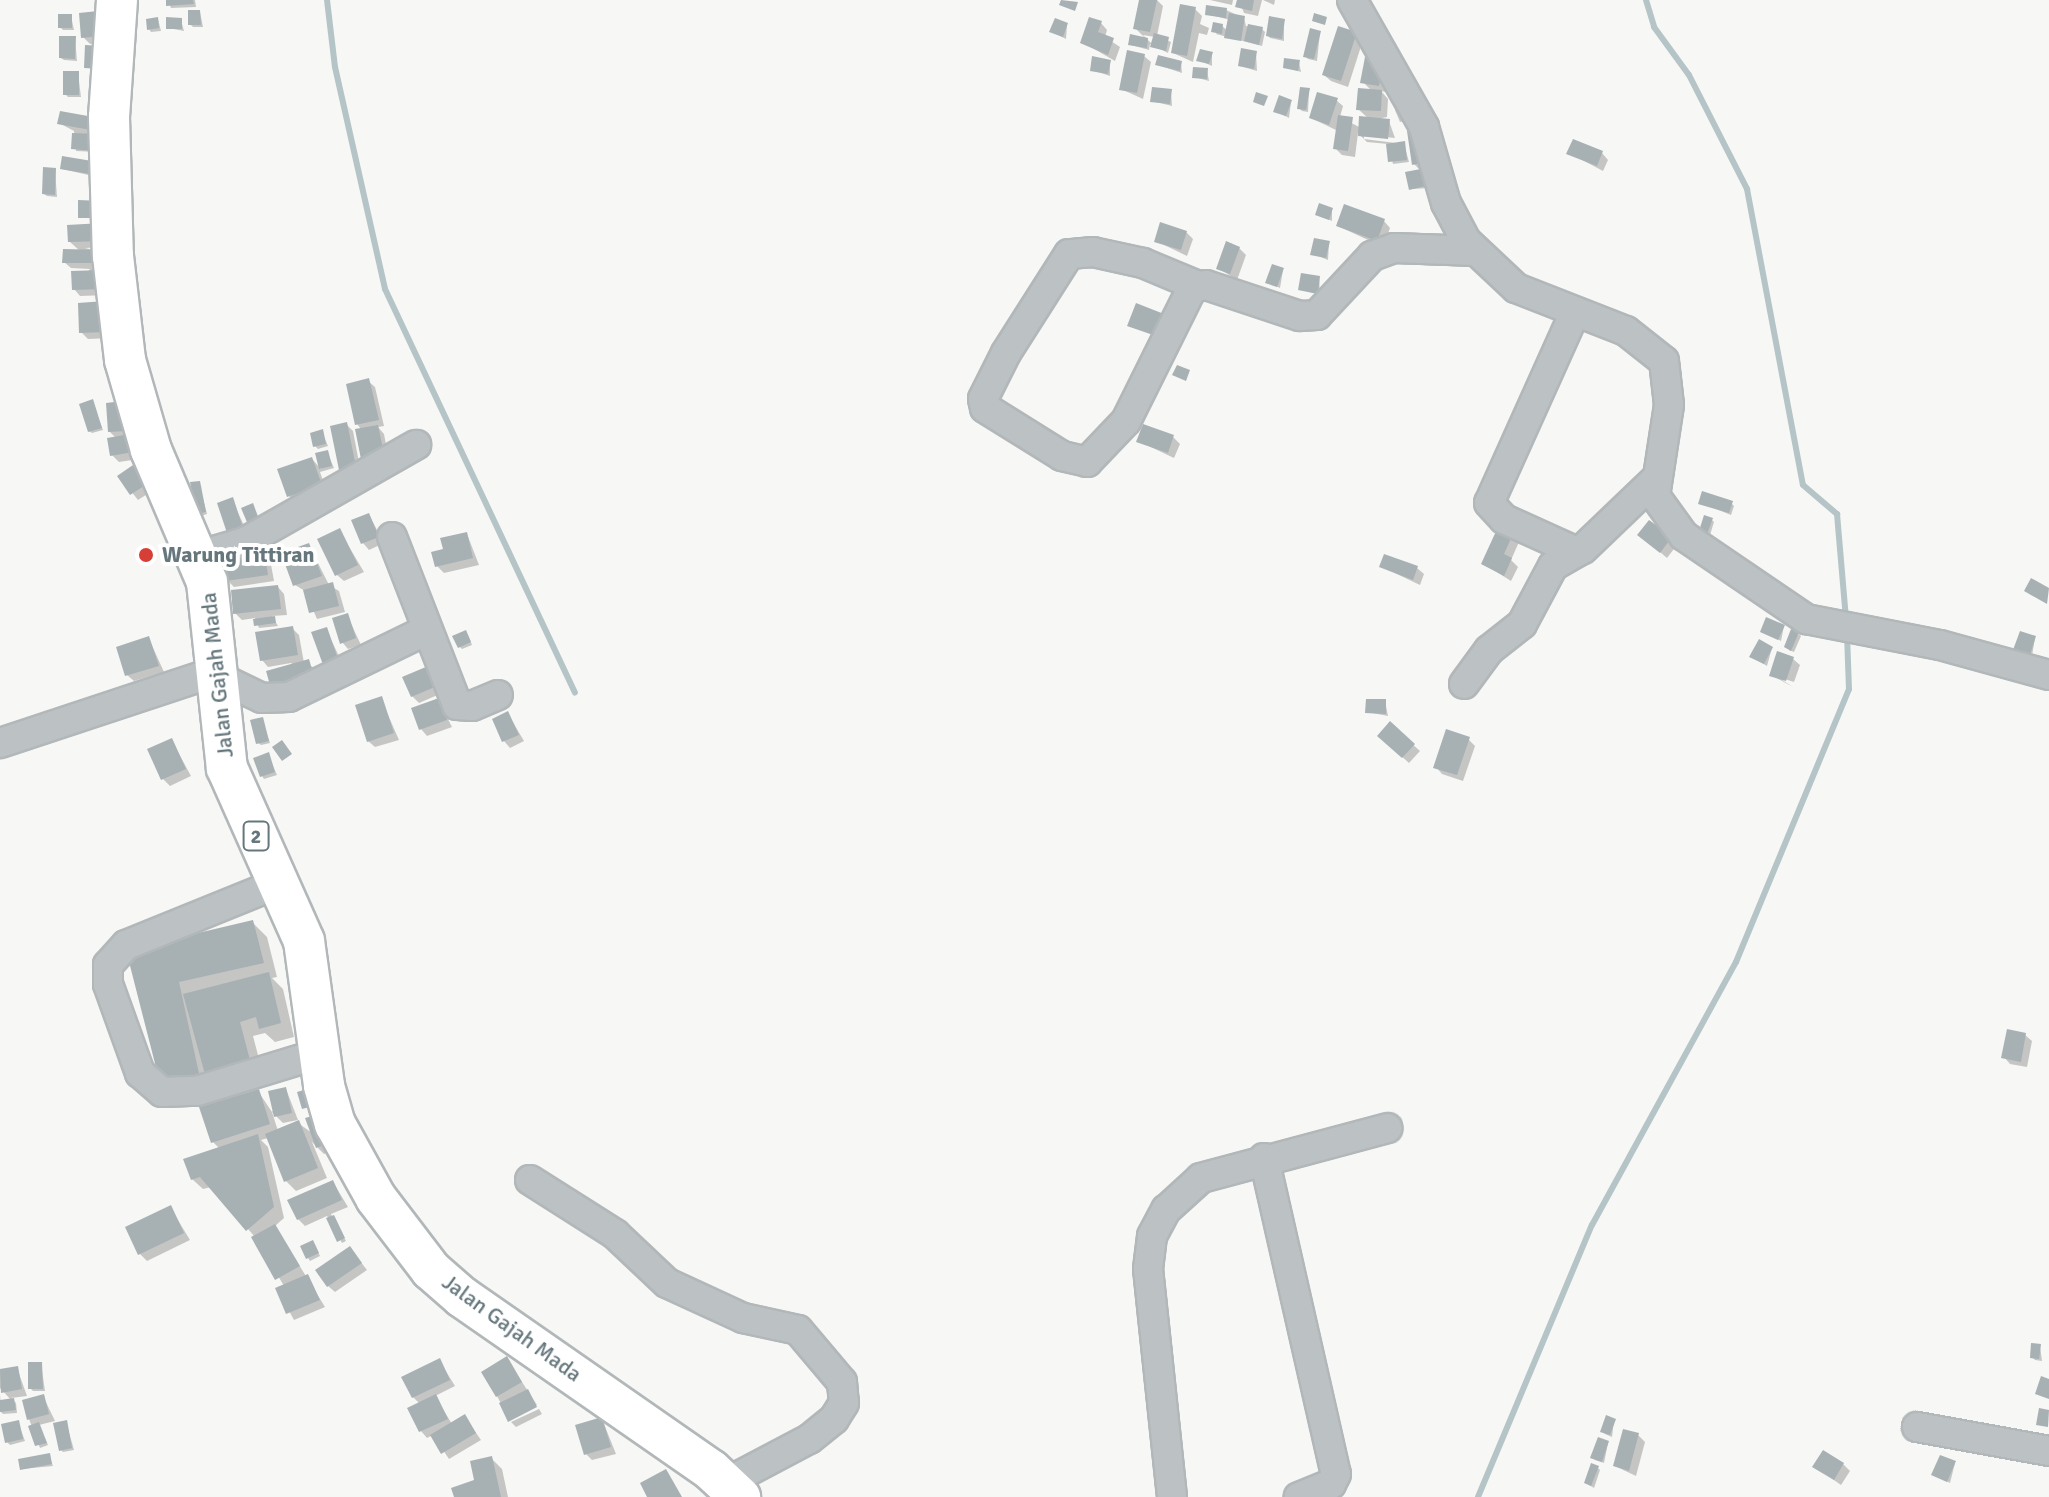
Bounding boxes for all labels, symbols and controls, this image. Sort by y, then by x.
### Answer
place label: Warung Tittiran [162,542,315,568]
marker: Warung Tittiran [137,546,155,564]
street label: Jalan Gajah Mada [195,591,239,759]
road number: 2 [242,820,270,852]
street label: Jalan Gajah Mada [437,1269,587,1387]

